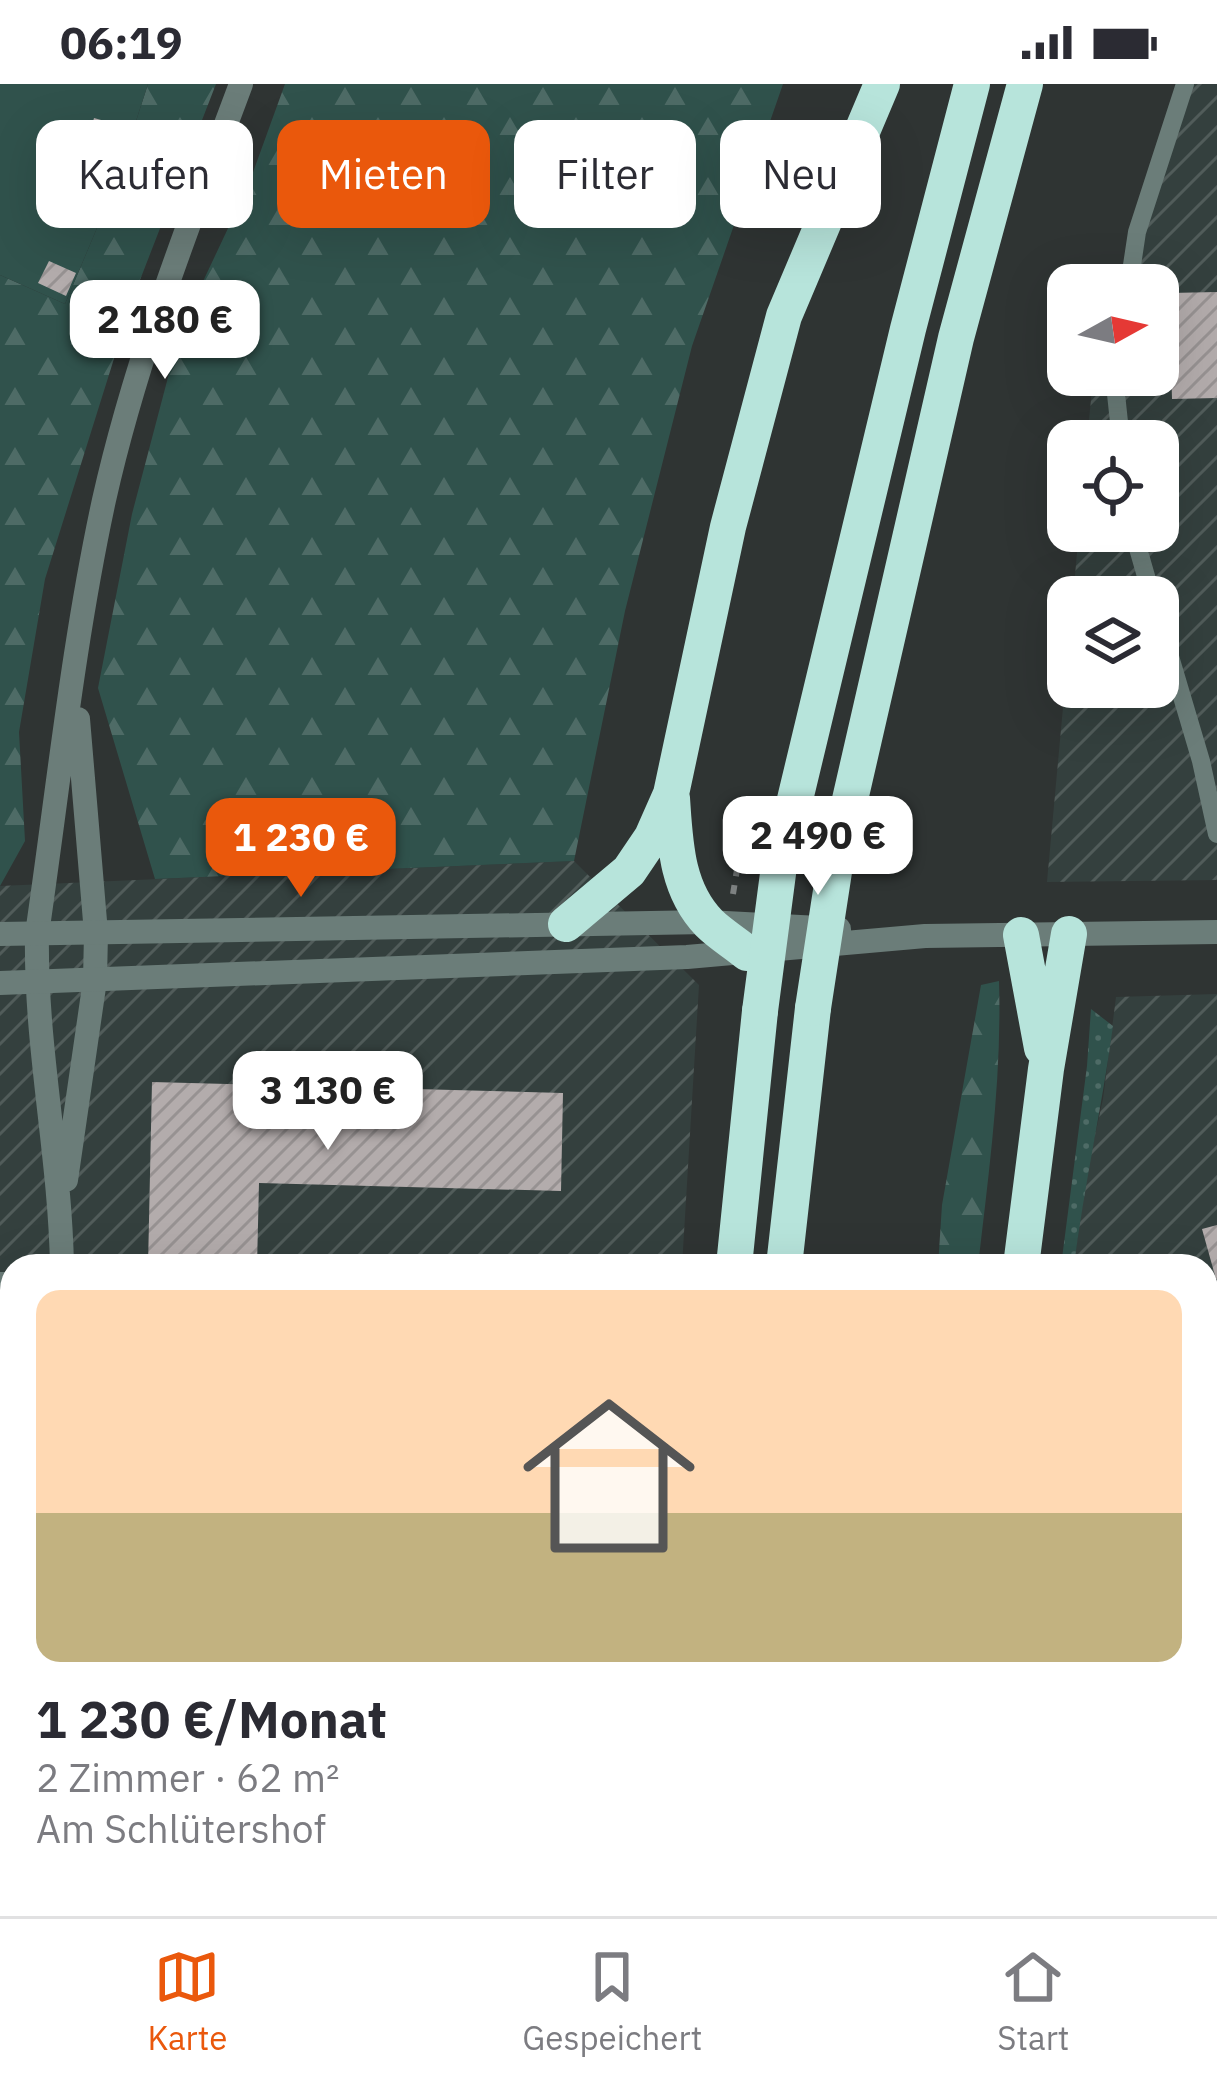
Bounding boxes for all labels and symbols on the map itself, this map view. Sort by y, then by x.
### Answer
north arrow [1047,264,1179,396]
pin: 2 180 € [54,280,276,382]
pin: 2 490 € [707,796,929,898]
pin: 1 230 € [190,798,412,900]
pin: 3 130 € [217,1051,439,1153]

